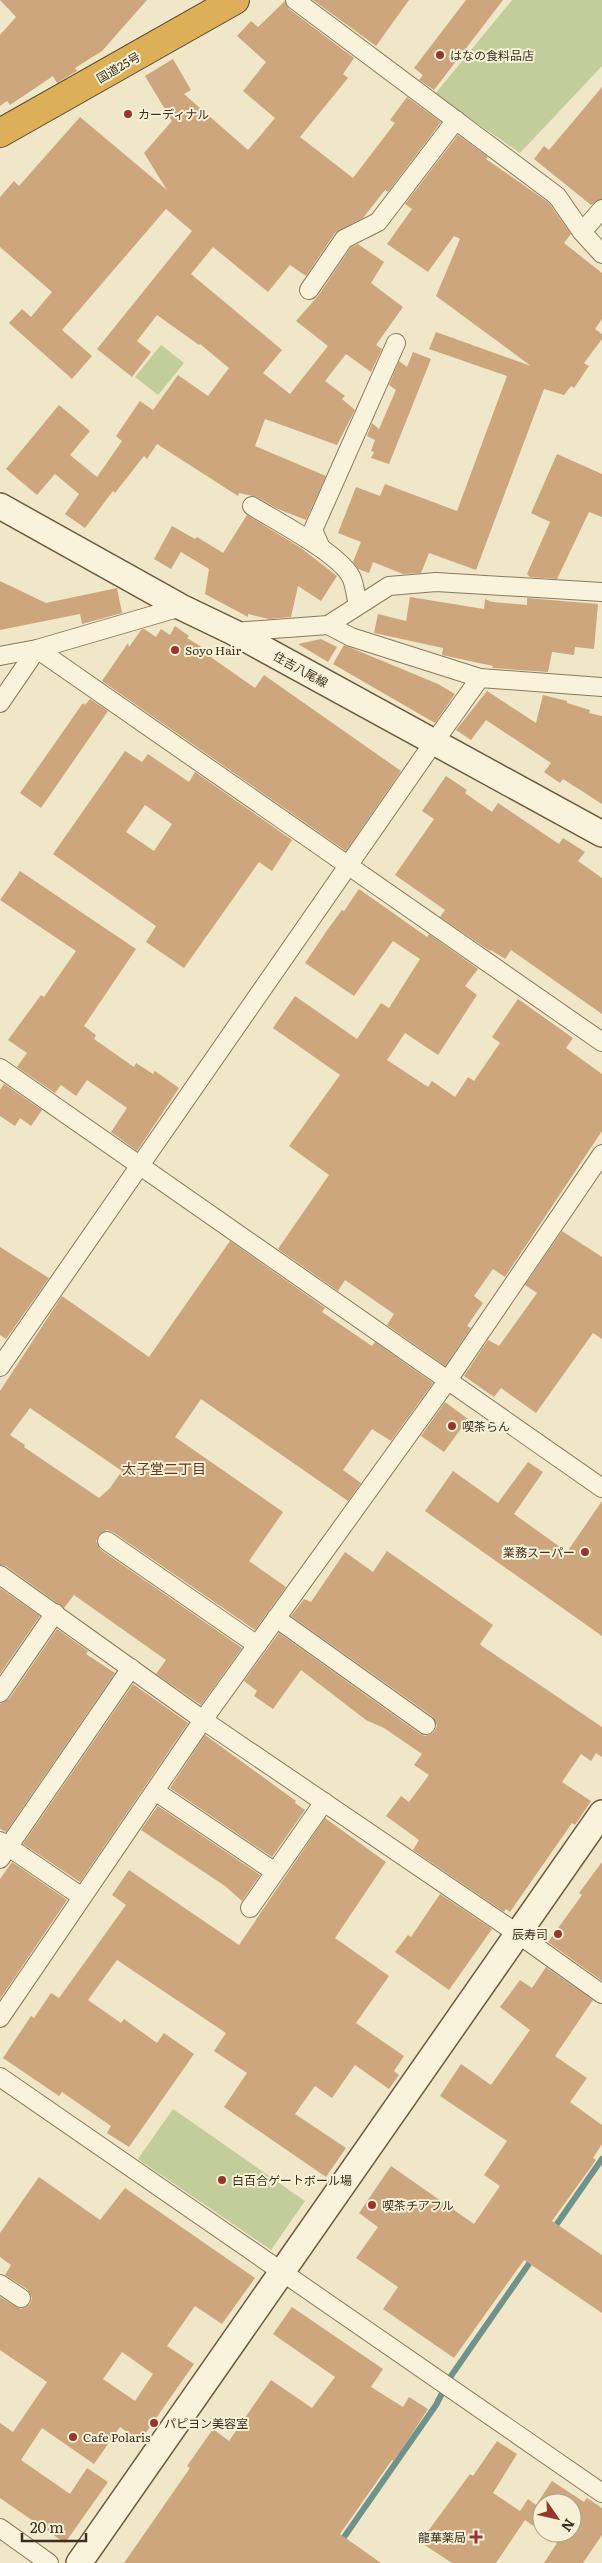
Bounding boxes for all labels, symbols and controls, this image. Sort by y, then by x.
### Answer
place label: はなの食料品店 [450,46,534,64]
street label: 国道25号 [93,47,143,87]
marker: はなの食料品店 [434,49,446,61]
place label: カーディナル [138,105,209,123]
marker: カーディナル [122,108,134,120]
place label: Soyo Hair [185,641,242,659]
marker: Soyo Hair [169,644,181,656]
street label: 住吉八尾線 [270,647,332,691]
place label: 喫茶らん [462,1417,510,1435]
marker: 喫茶らん [446,1420,458,1432]
district label: 太子堂二丁目 [122,1458,206,1478]
place label: 業務スーパー [503,1543,575,1561]
marker: 業務スーパー [579,1546,591,1558]
place label: 辰寿司 [512,1925,548,1943]
marker: 辰寿司 [552,1928,564,1940]
place label: 白百合ゲートボール場 [232,2171,352,2189]
marker: 白百合ゲートボール場 [216,2174,228,2186]
place label: 喫茶チアフル [382,2196,454,2214]
marker: 喫茶チアフル [366,2199,378,2211]
place label: パピヨン美容室 [164,2414,248,2432]
marker: パピヨン美容室 [148,2417,160,2429]
place label: Cafe Polaris [83,2428,151,2446]
marker: Cafe Polaris [67,2431,79,2443]
north arrow [532,2493,582,2543]
scale bar [22,2510,86,2542]
text: 20 m [30,2515,64,2538]
text: N [557,2515,580,2536]
place label: 龍華薬局 [418,2528,466,2546]
marker: 龍華薬局 [470,2531,482,2543]

